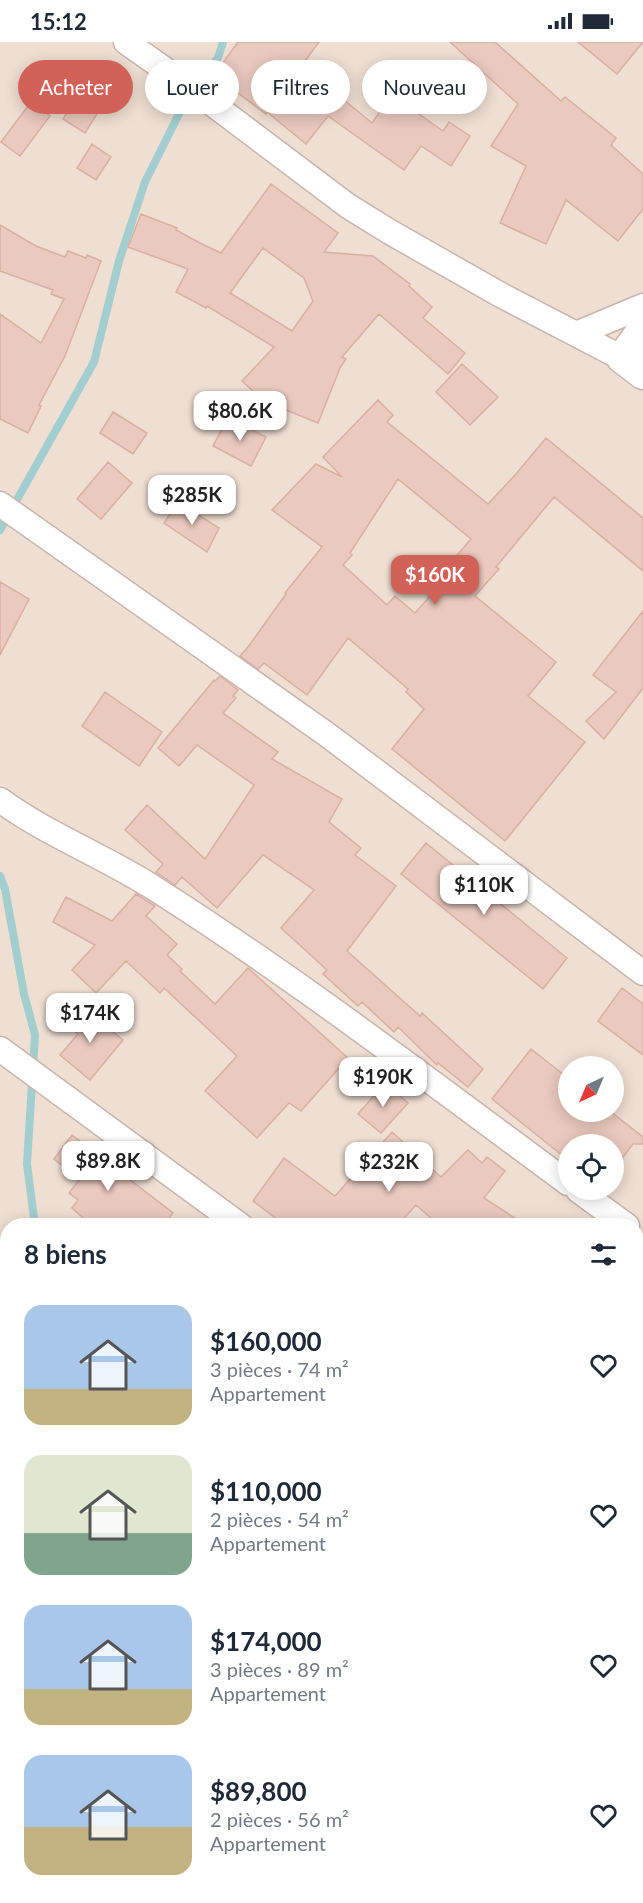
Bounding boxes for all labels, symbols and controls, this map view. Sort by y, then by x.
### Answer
text: 15:12 [30,8,87,35]
chip: Acheter [18,60,133,114]
chip: Louer [145,60,239,114]
chip: Filtres [251,60,350,114]
chip: Nouveau [362,60,487,114]
pin: $80.6K [191,391,289,442]
text: $80.6K [208,398,272,422]
pin: $285K [150,475,234,526]
text: $285K [162,482,222,506]
pin: $160K [393,555,477,606]
text: $160K [405,562,465,586]
pin: $110K [442,865,526,916]
text: $110K [454,872,514,896]
pin: $174K [48,993,132,1044]
text: $174K [60,1000,120,1024]
north arrow [558,1056,624,1122]
map controls [558,1056,624,1200]
pin: $190K [341,1057,425,1108]
text: $190K [353,1064,413,1088]
button: locate [558,1134,624,1200]
pin: $89.8K [59,1141,157,1192]
pin: $232K [347,1142,431,1193]
text: $89.8K [76,1148,140,1172]
text: $232K [359,1149,419,1173]
text: 8 biens [24,1238,107,1270]
icon: filters [587,1238,620,1271]
text: $160,000 [210,1325,322,1357]
icon: home [72,1329,144,1401]
icon: heart [587,1349,620,1382]
text: 3 pièces · 74 m² [210,1357,349,1381]
text: Appartement [210,1381,326,1405]
text: $110,000 [210,1475,322,1507]
icon: home [72,1479,144,1551]
icon: heart [587,1499,620,1532]
text: 2 pièces · 54 m² [210,1507,349,1531]
text: Appartement [210,1531,326,1555]
text: $174,000 [210,1625,322,1657]
icon: home [72,1629,144,1701]
icon: heart [587,1649,620,1682]
text: 3 pièces · 89 m² [210,1657,349,1681]
text: Appartement [210,1681,326,1705]
text: $89,800 [210,1775,307,1807]
icon: home [72,1779,144,1851]
icon: heart [587,1799,620,1832]
text: 2 pièces · 56 m² [210,1807,349,1831]
text: Appartement [210,1831,326,1855]

